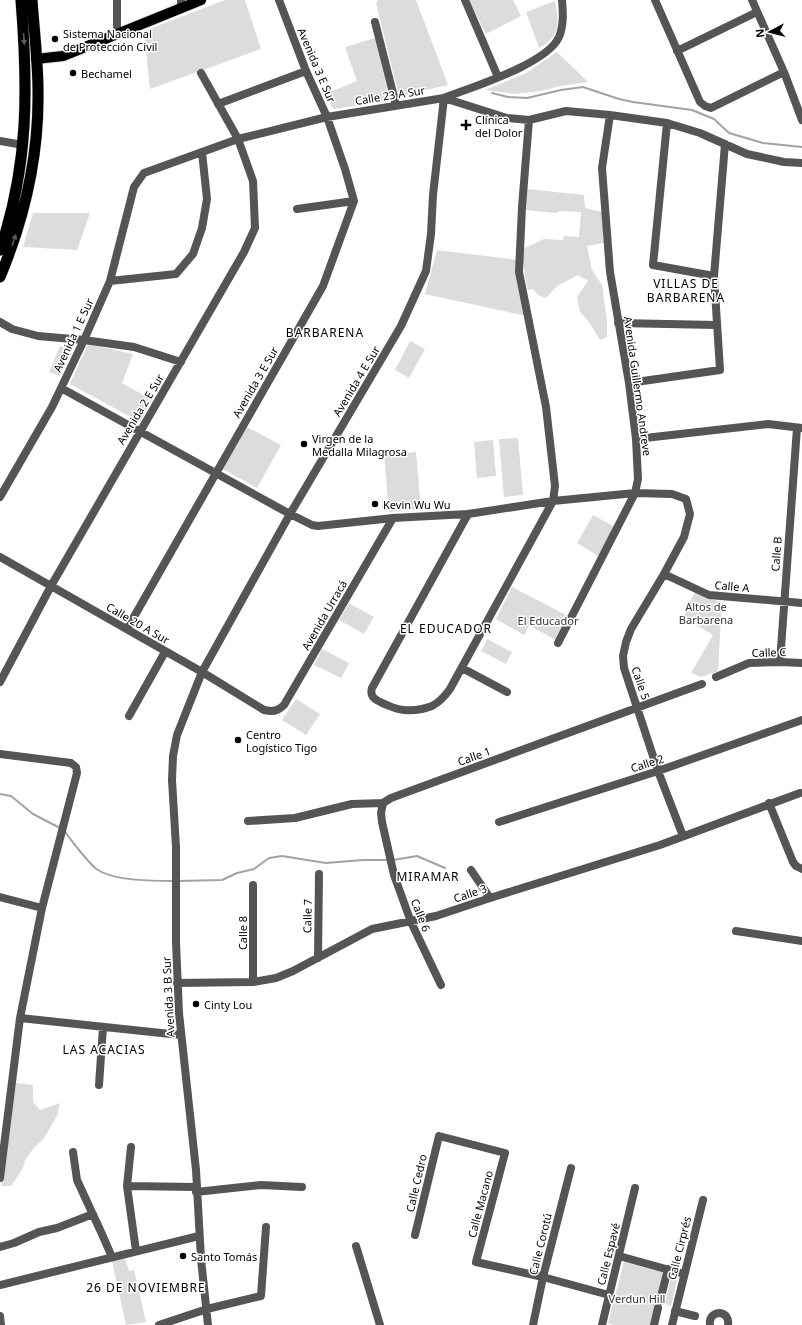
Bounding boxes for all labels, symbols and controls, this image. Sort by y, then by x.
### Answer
north arrow [750,12,790,52]
street label: Avenida 3 E Sur [295,25,340,105]
place label: Sistema Nacional de Protección Civil [63,26,157,54]
text: N [752,28,768,39]
one-way arrow [20,33,27,45]
marker: Sistema Nacional de Protección Civil [50,34,60,44]
place label: Bechamel [81,66,132,81]
marker: Bechamel [68,68,78,78]
street label: Calle 23 A Sur [354,82,426,108]
place label: Clínica del Dolor [475,112,523,140]
marker: Clínica del Dolor [460,119,472,131]
one-way arrow [12,234,18,246]
district label: VILLAS DE BARBARENA [647,275,725,306]
street label: Avenida 1 E Sur [49,295,97,374]
street label: Avenida Guillermo Andreve [621,315,655,457]
district label: BARBARENA [286,324,364,341]
street label: Avenida 3 E Sur [229,343,282,420]
street label: Avenida 4 E Sur [329,343,383,419]
street label: Avenida 2 E Sur [113,371,167,447]
place label: Virgen de la Medalla Milagrosa [312,431,407,459]
marker: Virgen de la Medalla Milagrosa [299,439,309,449]
place label: Kevin Wu Wu [383,497,451,512]
marker: Kevin Wu Wu [370,499,380,509]
street label: Calle B [767,536,785,572]
street label: Avenida Urracá [298,577,350,653]
street label: Calle A [714,577,751,595]
street label: Calle 20 A Sur [104,599,173,647]
park label: Altos de Barbarena [679,599,733,627]
park label: El Educador [518,613,579,628]
district label: EL EDUCADOR [400,620,492,637]
street label: Calle C [751,644,787,660]
street label: Calle 5 [628,664,654,702]
place label: Centro Logístico Tigo [246,727,318,755]
marker: Centro Logístico Tigo [233,735,243,745]
street label: Calle 1 [455,743,493,769]
street label: Calle 2 [628,751,666,775]
district label: MIRAMAR [396,868,460,885]
street label: Calle 3 [451,880,489,906]
street label: Calle 6 [408,896,434,934]
street label: Calle 7 [299,899,315,933]
street label: Calle 8 [235,916,250,950]
street label: Avenida 3 B Sur [158,956,178,1038]
place label: Cinty Lou [204,997,252,1012]
marker: Cinty Lou [191,999,201,1009]
district label: LAS ACACIAS [62,1041,146,1058]
street label: Calle Cedro [402,1152,430,1213]
street label: Calle Macano [464,1168,496,1239]
street label: Calle Corotú [525,1212,555,1276]
street label: Calle Cirprés [664,1215,694,1281]
street label: Calle Espavé [593,1221,623,1287]
place label: Santo Tomás [191,1249,257,1264]
marker: Santo Tomás [178,1251,188,1261]
district label: 26 DE NOVIEMBRE [86,1279,206,1296]
park label: Verdun Hill [609,1291,665,1306]

